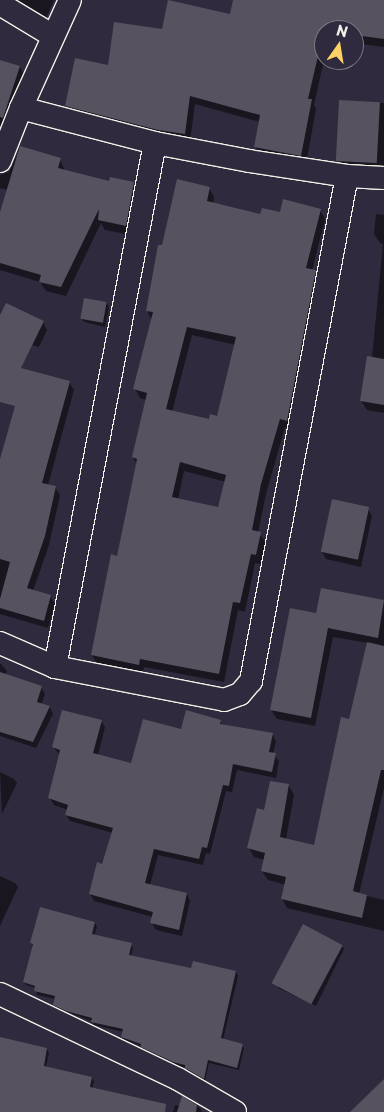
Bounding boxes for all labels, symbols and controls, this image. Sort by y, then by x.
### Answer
text: N [334,19,350,42]
north arrow [314,20,364,70]

